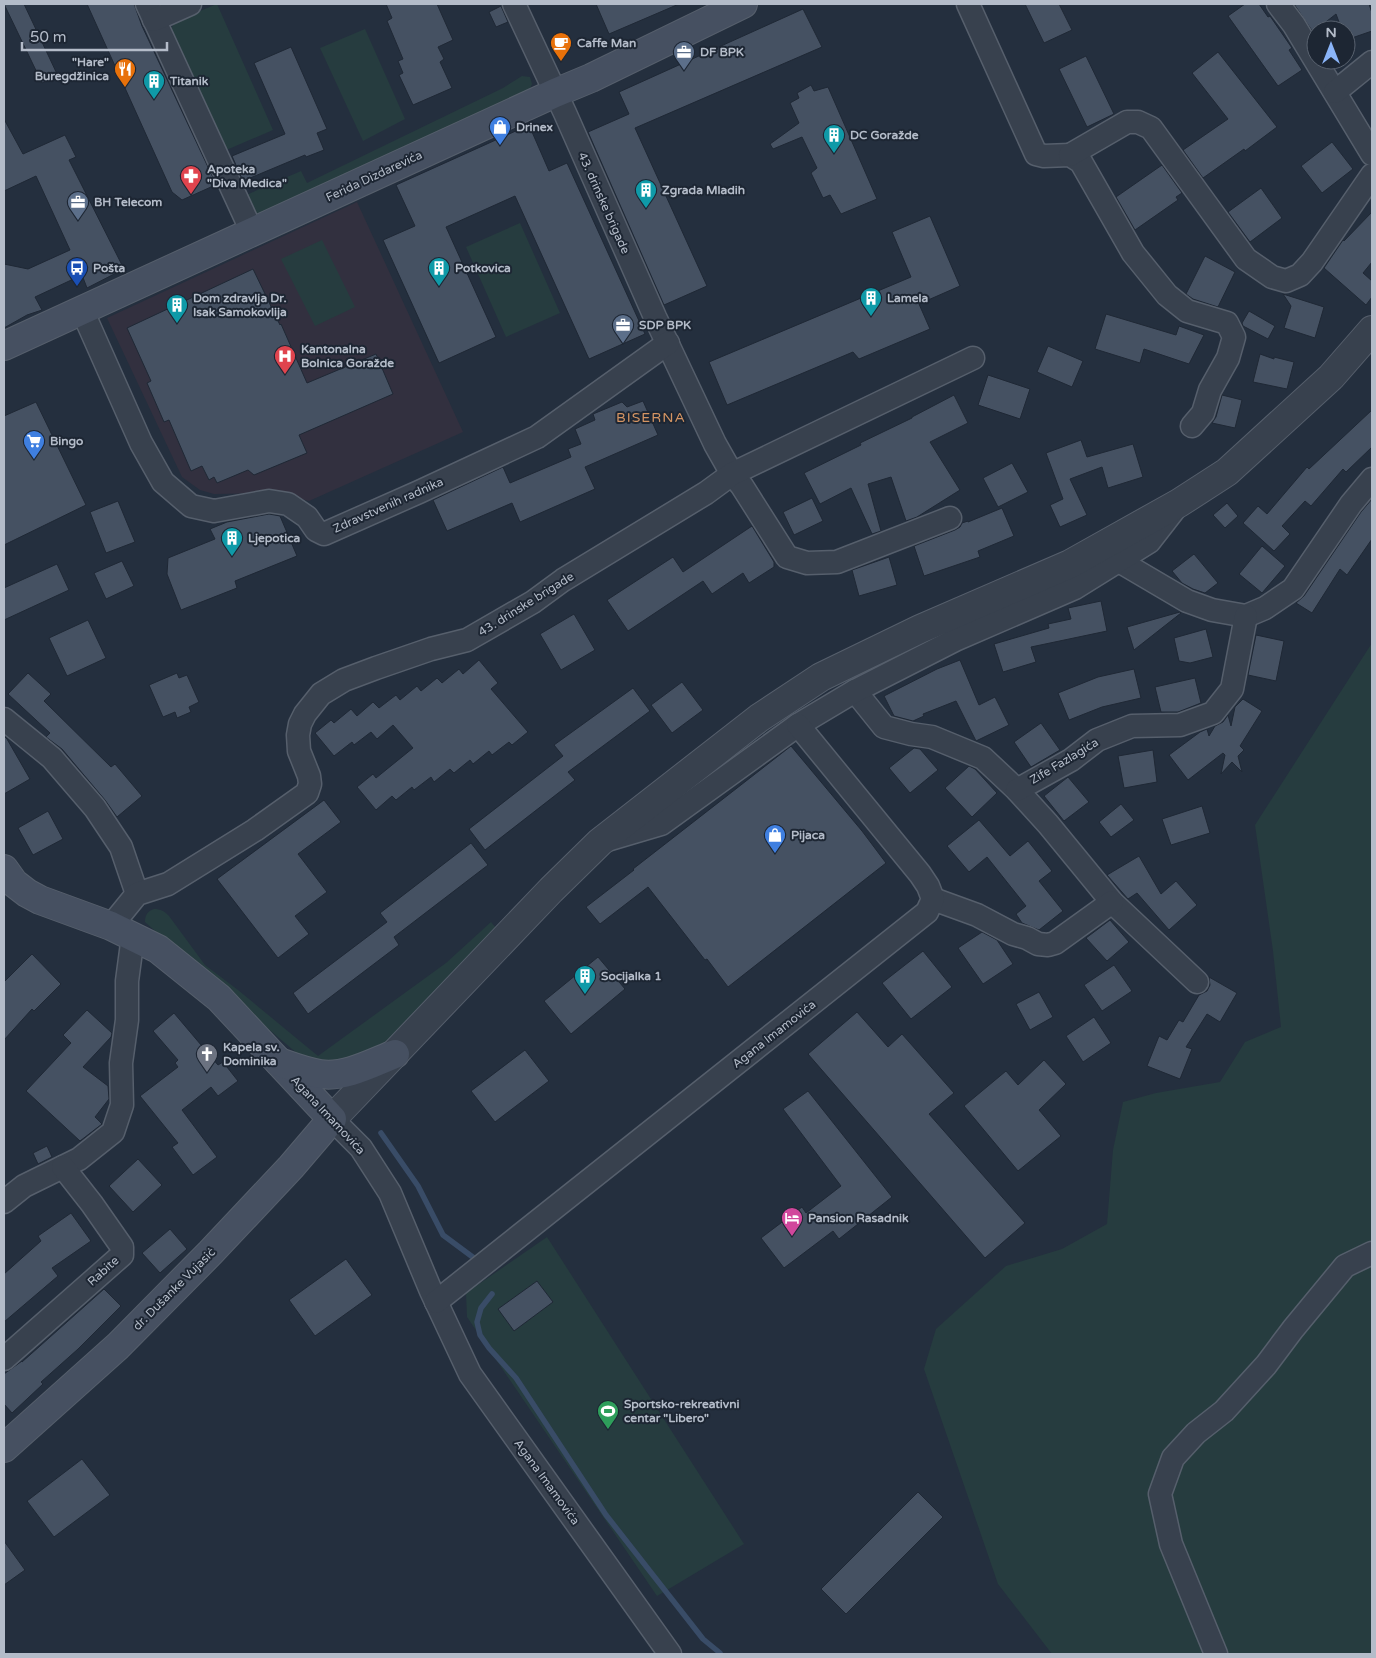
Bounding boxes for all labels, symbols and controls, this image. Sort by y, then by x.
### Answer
scale bar [22,20,168,52]
north arrow [1306,20,1356,70]
text: N [1325,24,1337,41]
text: 50 m [30,28,67,46]
cafe icon: Caffe Man [549,31,573,62]
place label: Caffe Man [577,36,636,50]
office icon: DF BPK [672,40,696,71]
place label: DF BPK [700,45,744,59]
place label: "Hare" Buregdžinica [35,55,109,84]
restaurant icon: "Hare" Buregdžinica [113,57,137,88]
building icon: Titanik [142,69,166,100]
place label: Titanik [169,74,209,88]
shop icon: Drinex [488,115,512,146]
place label: Drinex [516,120,554,134]
building icon: DC Goražde [822,123,846,154]
place label: DC Goražde [850,128,919,142]
street label: Ferida Dizdarevića [324,148,424,204]
street label: 43. drinske brigade [575,150,633,256]
place label: Apoteka "Diva Medica" [207,162,287,190]
pharmacy icon: Apoteka "Diva Medica" [179,164,203,195]
building icon: Zgrada Mladih [634,178,658,209]
place label: Zgrada Mladih [662,183,745,198]
office icon: BH Telecom [66,190,90,221]
place label: BH Telecom [94,195,162,209]
bus stop icon: Pošta [65,256,89,287]
building icon: Potkovica [427,256,451,287]
place label: Pošta [93,261,125,275]
place label: Potkovica [455,261,511,275]
building icon: Lamela [859,286,883,317]
place label: Dom zdravlja Dr. Isak Samokovlija [193,291,287,320]
place label: Lamela [887,291,928,305]
building icon: Dom zdravlja Dr. Isak Samokovlija [165,293,189,324]
office icon: SDP BPK [611,313,635,344]
place label: SDP BPK [639,318,691,332]
place label: Kantonalna Bolnica Goražde [301,342,394,370]
hospital icon: Kantonalna Bolnica Goražde [273,344,297,375]
district label: BISERNA [616,409,686,426]
supermarket icon: Bingo [22,429,46,460]
place label: Bingo [50,434,83,449]
street label: Zdravstvenih radnika [331,474,445,536]
building icon: Ljepotica [220,526,244,557]
place label: Ljepotica [248,531,301,546]
street label: 43. drinske brigade [476,569,576,639]
street label: Zife Fazlagića [1027,735,1101,787]
shop icon: Pijaca [763,823,787,854]
place label: Pijaca [791,828,825,843]
building icon: Socijalka 1 [573,964,597,995]
place label: Socijalka 1 [601,969,662,984]
street label: Agana Imamovića [729,997,819,1071]
place label: Kapela sv. Dominika [223,1040,280,1068]
church icon: Kapela sv. Dominika [195,1042,219,1073]
street label: Agana Imamovića [288,1073,368,1157]
hotel icon: Pansion Rasadnik [780,1206,804,1237]
place label: Pansion Rasadnik [808,1211,909,1225]
street label: dr. Dušanke Vujasić [130,1245,218,1333]
street label: Rabite [85,1253,122,1289]
place label: Sportsko-rekreativni centar "Libero" [624,1397,740,1425]
sports icon: Sportsko-rekreativni centar "Libero" [596,1399,620,1430]
street label: Agana Imamovića [511,1437,583,1527]

